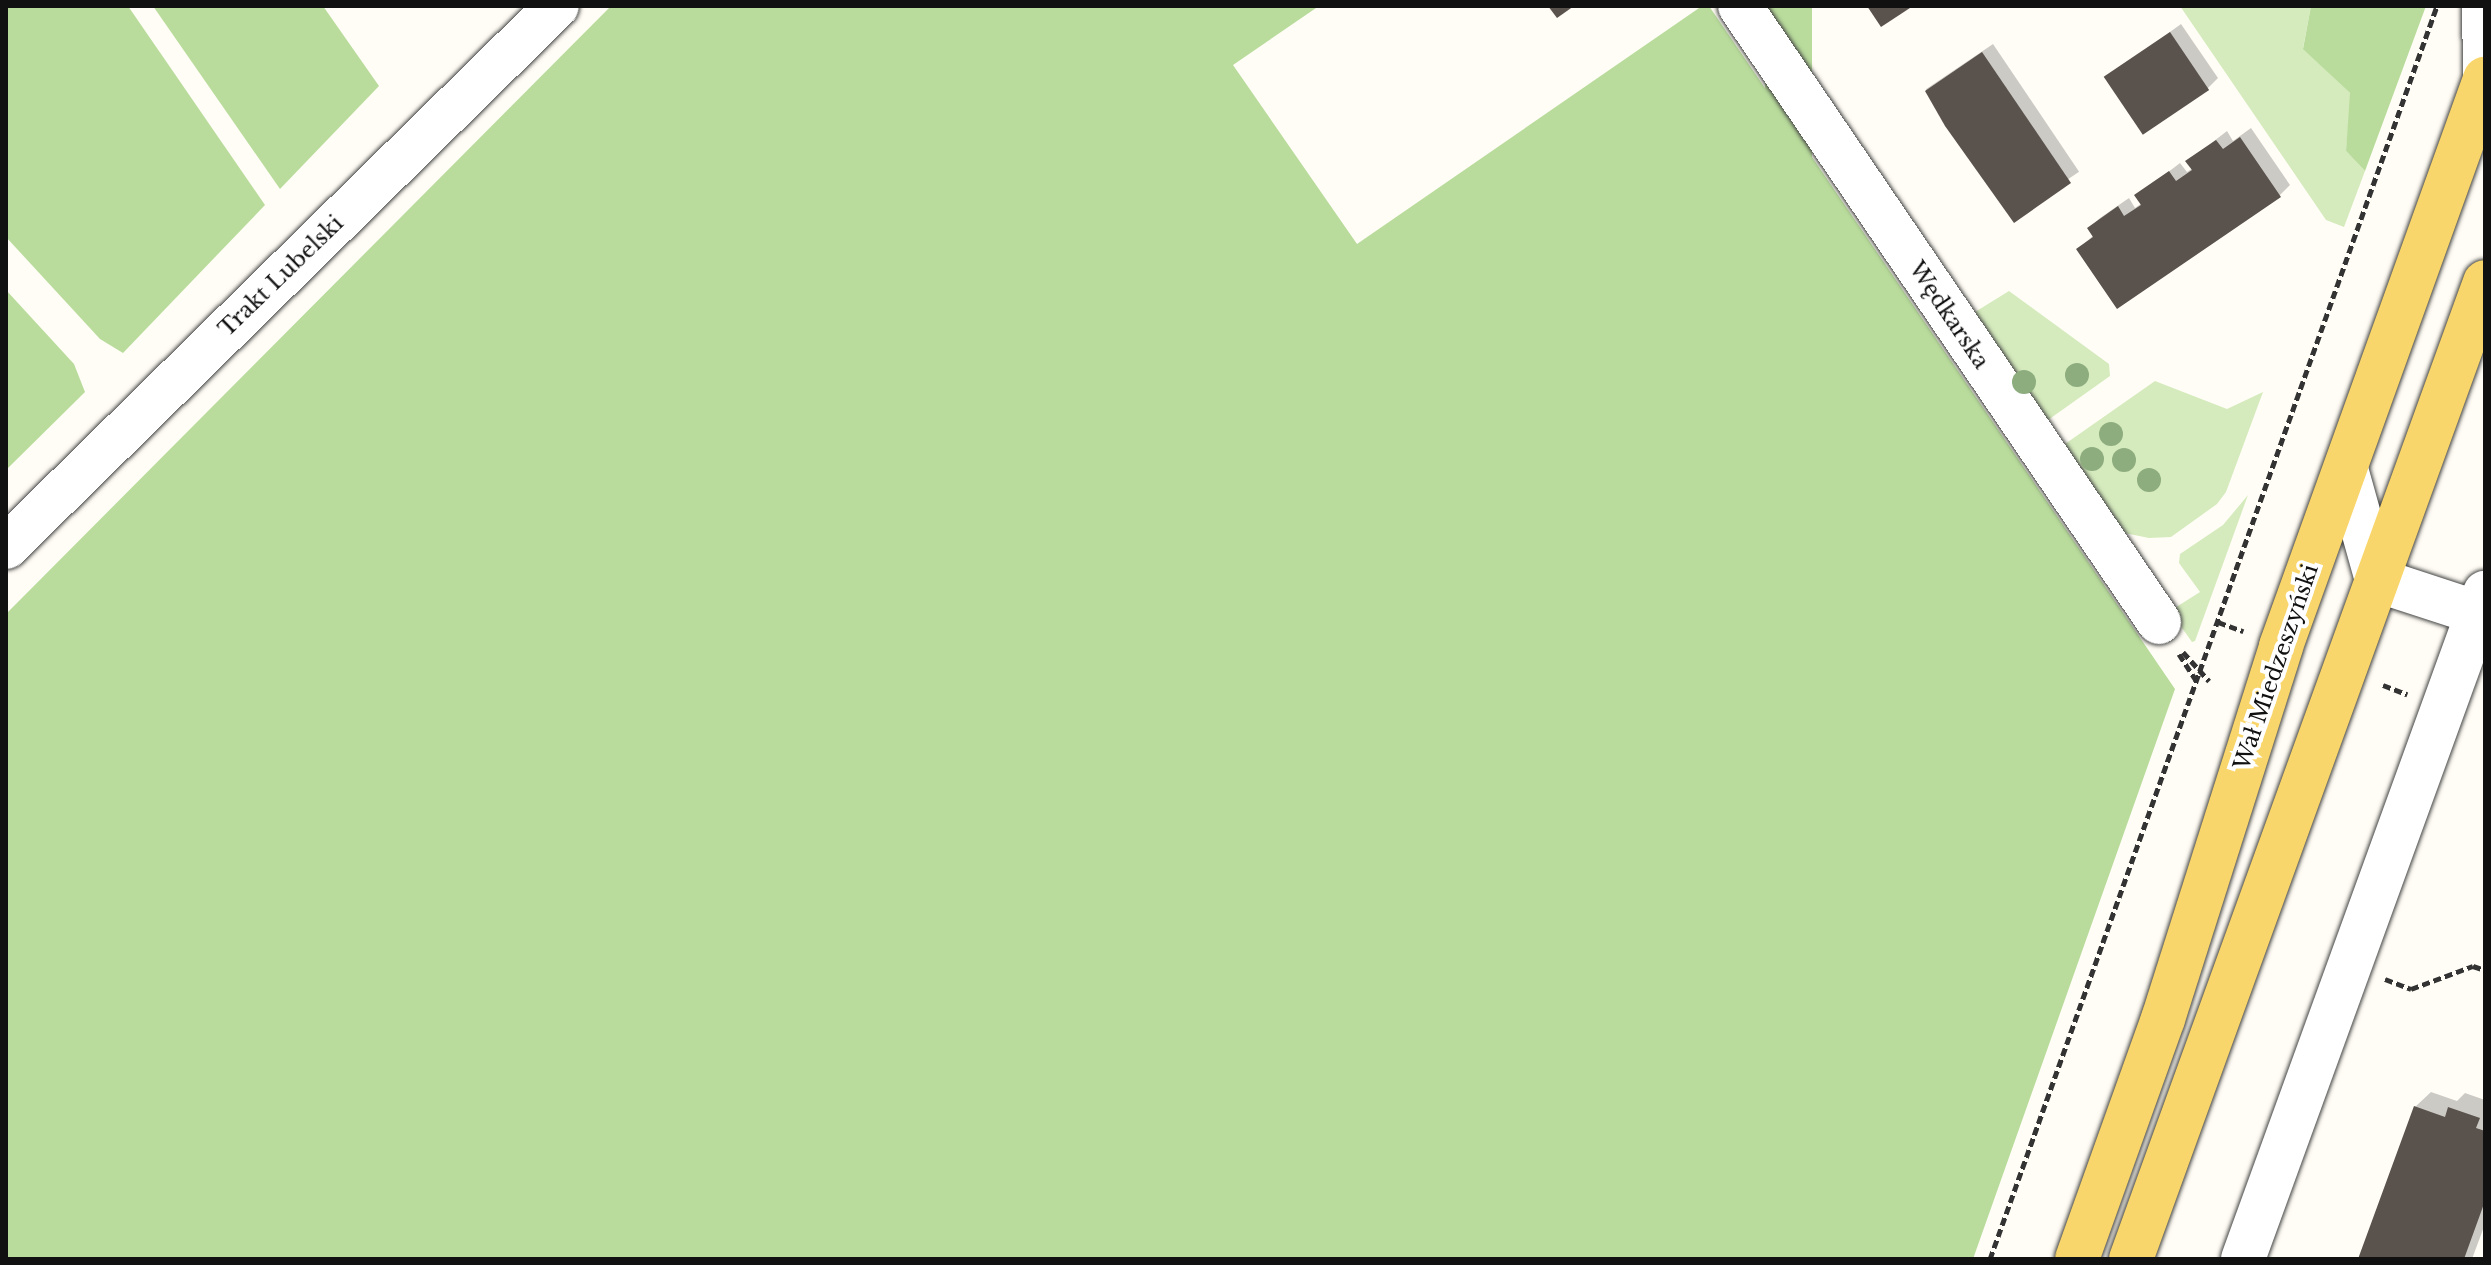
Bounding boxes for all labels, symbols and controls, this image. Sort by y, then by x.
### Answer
street label: Trakt Lubelski [213,210,349,342]
street label: Wędkarska [1903,256,1995,374]
street label: Wał Miedzeszyński [2228,561,2324,773]

